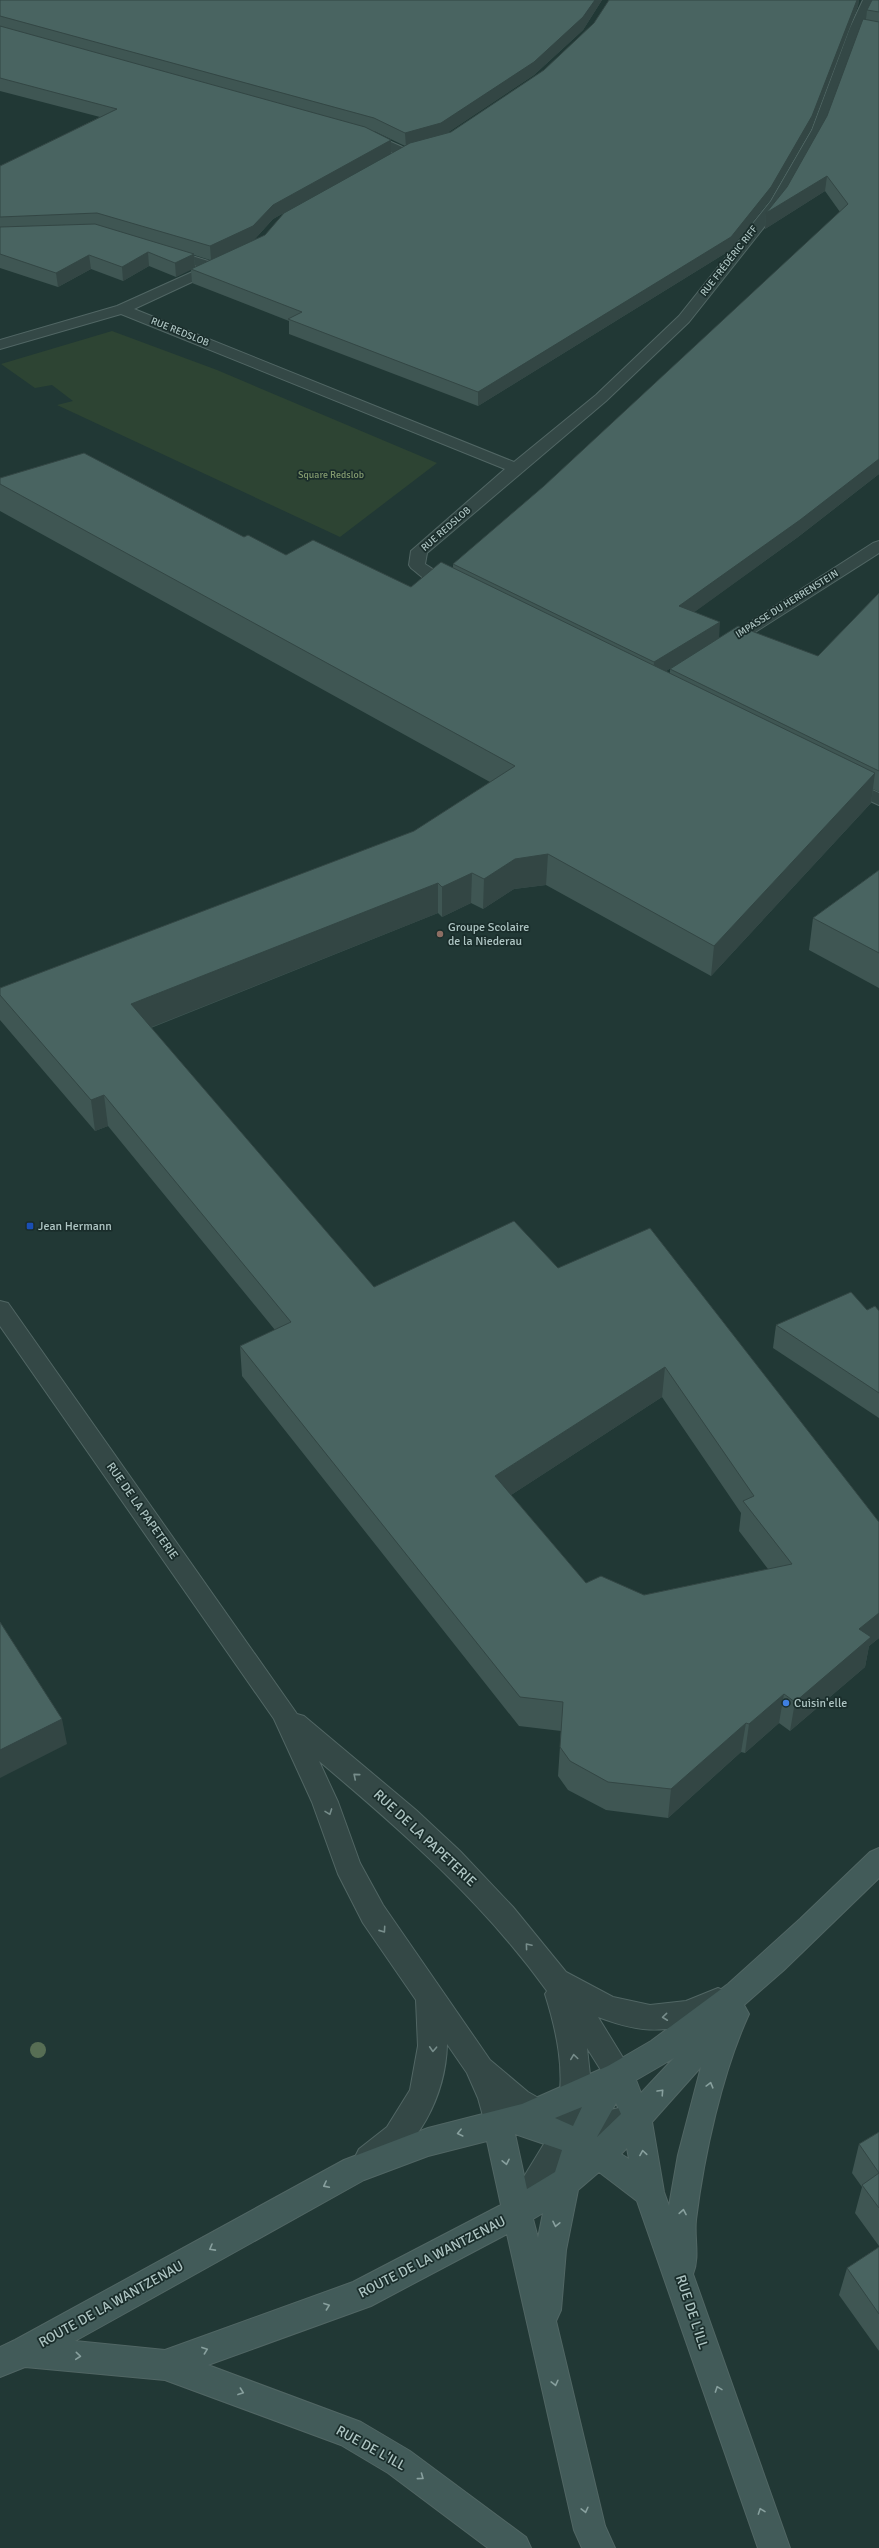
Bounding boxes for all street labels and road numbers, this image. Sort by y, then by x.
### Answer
street label: RUE FRÉDÉRIC RIFF [697,223,760,299]
street label: RUE REDSLOB [149,315,211,349]
street label: RUE REDSLOB [419,504,473,554]
street label: IMPASSE DU HERRENSTEIN [733,567,841,641]
street label: RUE DE LA PAPETERIE [103,1460,181,1563]
street label: RUE DE LA PAPETERIE [370,1786,480,1890]
street label: ROUTE DE LA WANTZENAU [356,2212,508,2302]
street label: ROUTE DE LA WANTZENAU [36,2257,186,2351]
street label: RUE DE L'ILL [672,2273,712,2351]
street label: RUE DE L'ILL [333,2422,409,2474]

